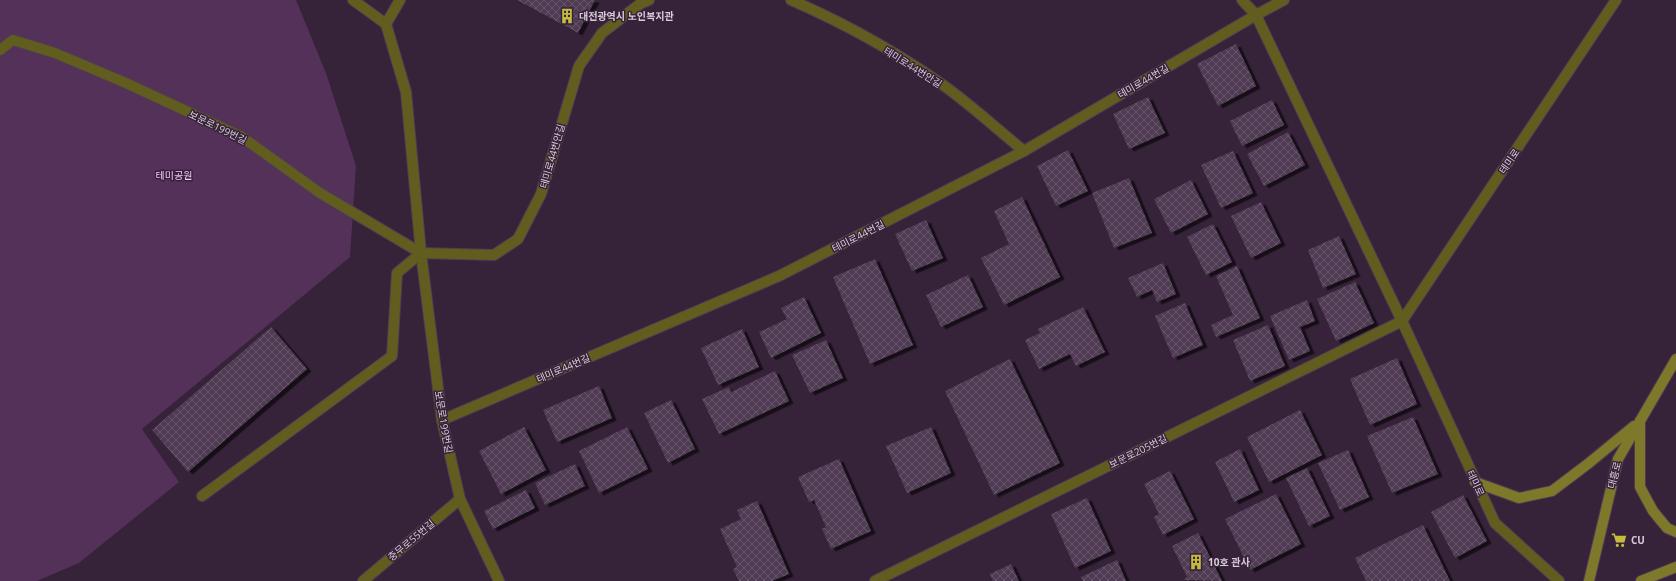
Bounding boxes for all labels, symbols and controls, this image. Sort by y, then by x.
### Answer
building icon: 대전광역시 노인복지관 [558,7,576,25]
place label: 대전광역시 노인복지관 [579,9,674,23]
street label: 테미로44번안길 [881,43,945,91]
street label: 테미로44번길 [1115,61,1171,101]
street label: 보문로199번길 [187,107,249,147]
street label: 테미로44번안길 [536,122,568,190]
street label: 테미로 [1495,146,1523,176]
park label: 테미공원 [156,168,192,182]
street label: 테미로44번길 [829,217,887,255]
street label: 테미로44번길 [534,350,592,386]
street label: 보문로199번길 [432,390,456,454]
street label: 보문로205번길 [1107,431,1169,471]
street label: 대흥로 [1604,460,1624,490]
street label: 테미로 [1464,468,1488,498]
street label: 충무로55번길 [385,516,437,564]
supermarket icon: CU [1610,531,1628,549]
place label: CU [1631,533,1645,547]
building icon: 10호 관사 [1187,553,1205,571]
place label: 10호 관사 [1208,555,1250,569]

